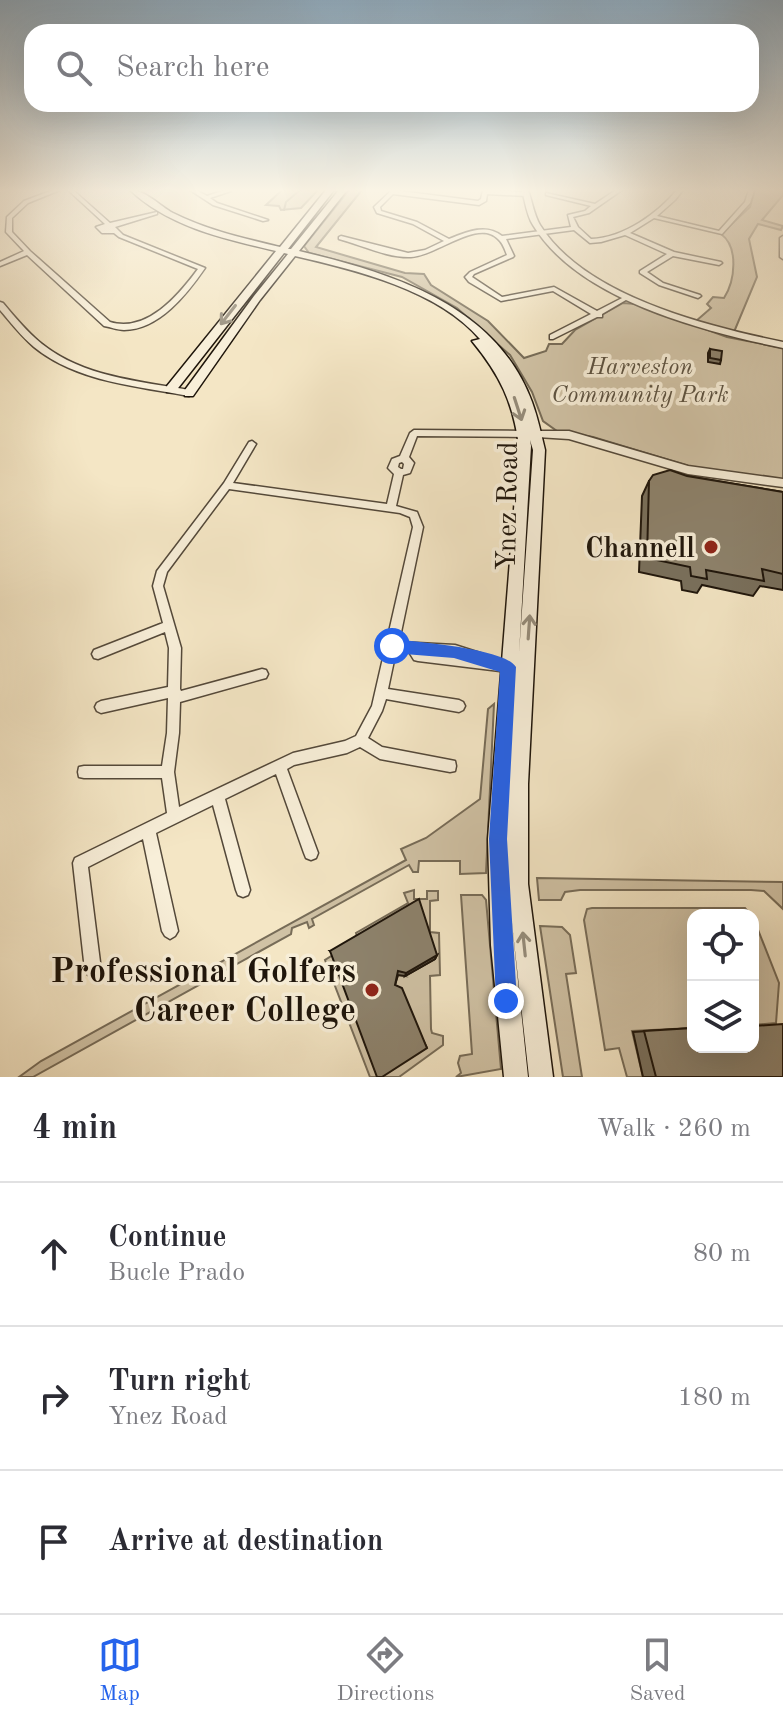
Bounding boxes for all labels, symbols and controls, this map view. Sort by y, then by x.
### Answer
search box [24,24,759,112]
icon: search [52,46,96,90]
text: Search here [116,53,270,83]
one-way arrow [219,304,237,325]
park label: Harveston Community Park [551,356,729,408]
one-way arrow [511,396,526,421]
street label: Ynez Road [494,441,524,571]
place label: Channell [585,536,695,564]
marker: Channell [702,538,720,556]
one-way arrow [522,614,537,641]
route start [374,628,410,664]
map controls [687,909,759,1053]
button: locate [687,909,759,981]
one-way arrow [516,931,531,958]
place label: Professional Golfers Career College [50,956,356,1029]
marker: Professional Golfers Career College [363,981,381,999]
button: layers [687,981,759,1053]
route end [488,983,524,1019]
text: 4 min [32,1112,117,1146]
text: Walk · 260 m [597,1116,751,1142]
text: Continue [108,1223,227,1253]
icon: ahead [32,1232,76,1276]
text: 80 m [693,1241,751,1267]
text: Bucle Prado [108,1260,245,1286]
text: Turn right [108,1367,250,1397]
icon: right [32,1376,76,1420]
text: 180 m [678,1385,751,1411]
text: Ynez Road [108,1404,228,1430]
icon: arrive [32,1520,76,1564]
text: Arrive at destination [108,1527,383,1557]
tab: Map [98,1633,142,1708]
tab: Directions [337,1633,434,1708]
tab: Saved [629,1633,685,1708]

